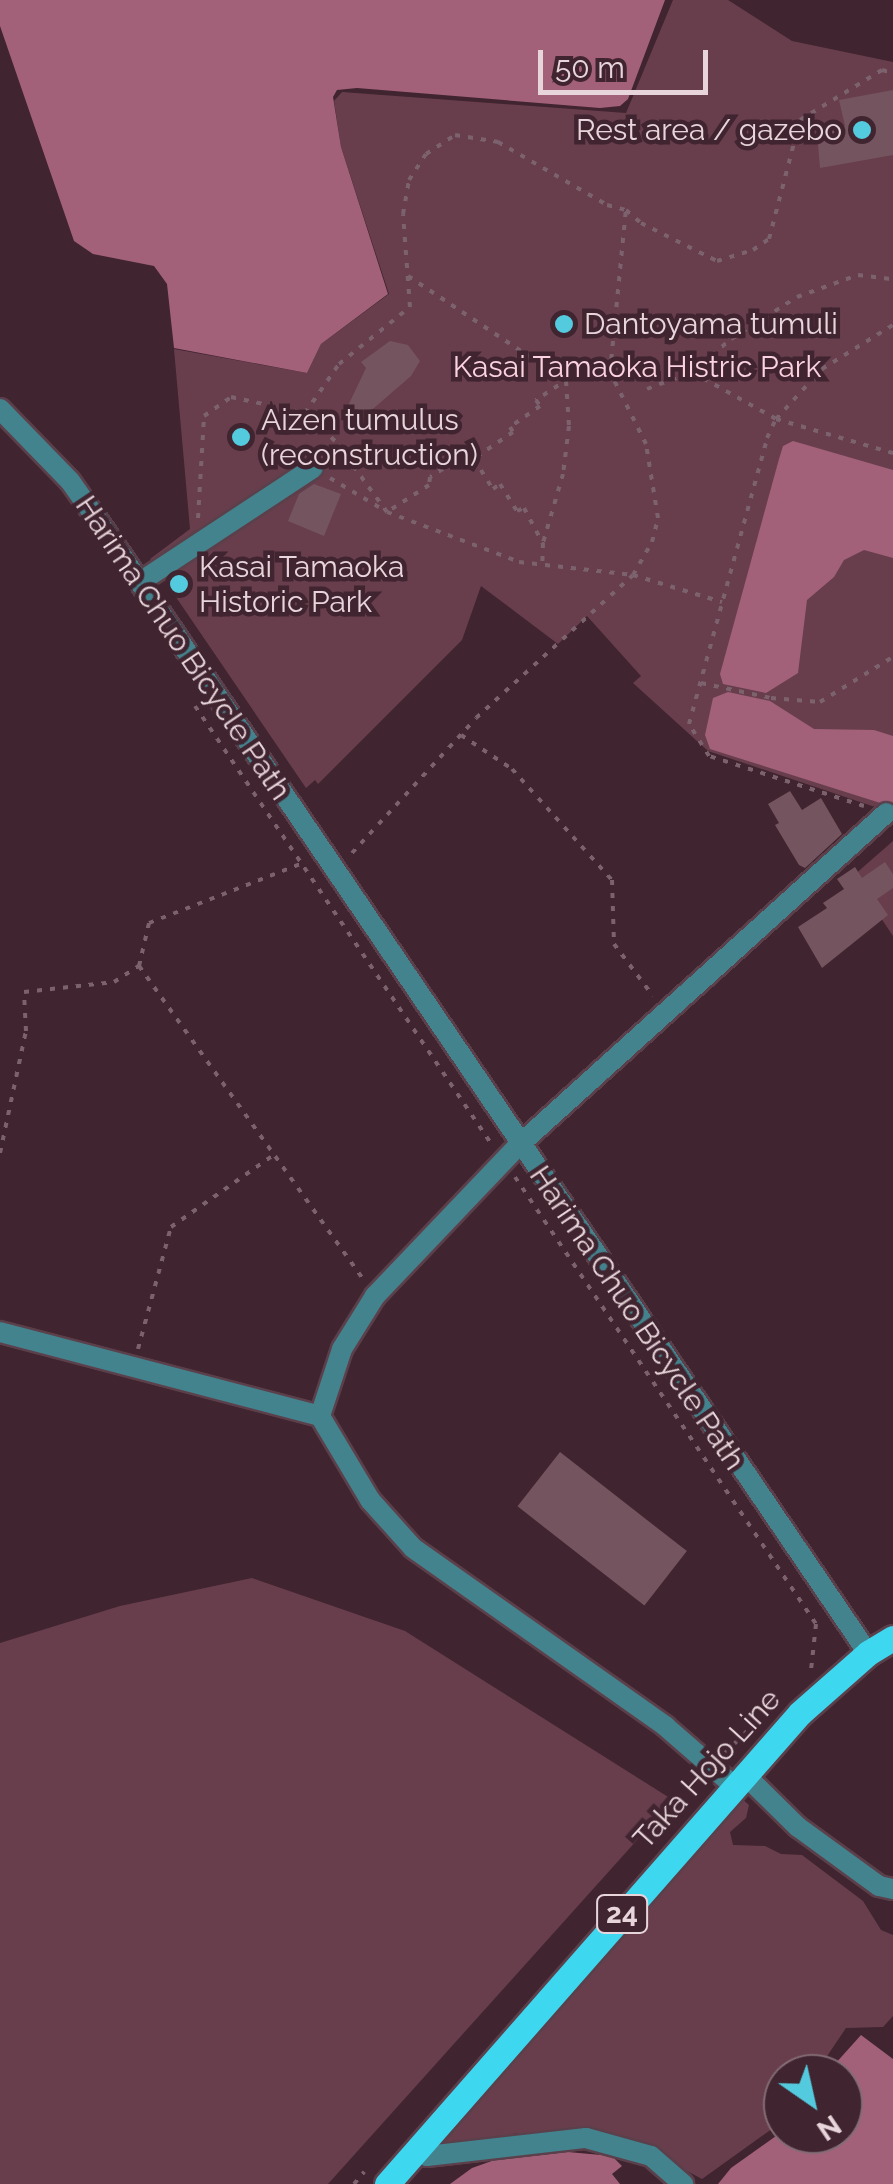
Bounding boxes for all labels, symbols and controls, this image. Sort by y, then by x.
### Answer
scale bar [543,30,713,92]
text: 50 m [555,50,625,85]
place label: Rest area / gazebo [576,112,842,148]
marker: Rest area / gazebo [851,119,873,141]
place label: Dantoyama tumuli [584,306,838,342]
marker: Dantoyama tumuli [553,313,575,335]
park label: Kasai Tamaoka Histric Park [452,349,822,385]
place label: Aizen tumulus (reconstruction) [261,402,478,472]
marker: Aizen tumulus (reconstruction) [230,426,252,448]
street label: Harima Chuo Bicycle Path [68,489,298,807]
place label: Kasai Tamaoka Historic Park [199,549,405,620]
marker: Kasai Tamaoka Historic Park [168,573,190,595]
street label: Harima Chuo Bicycle Path [522,1159,752,1477]
street label: Taka Hojo Line [626,1682,788,1856]
road number: 24 [594,1891,650,1937]
north arrow [763,2054,863,2154]
text: N [811,2108,847,2147]

